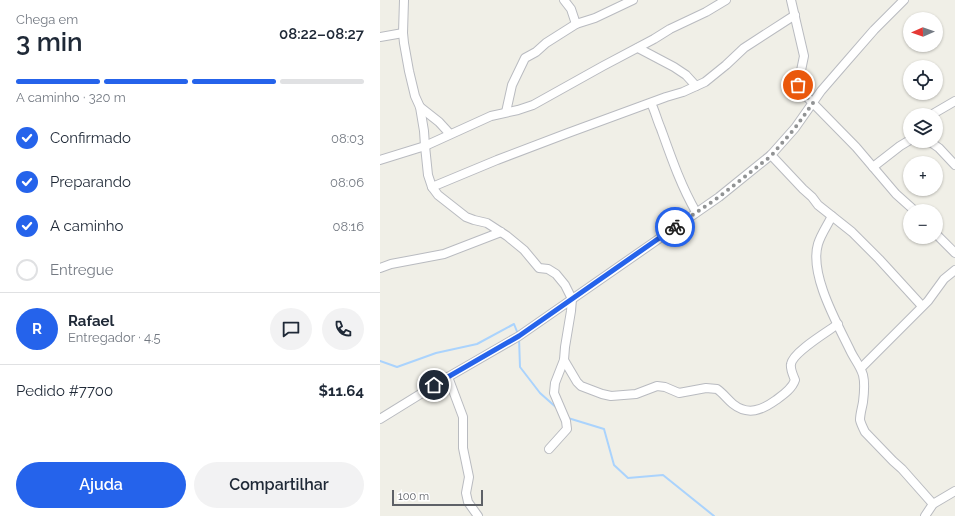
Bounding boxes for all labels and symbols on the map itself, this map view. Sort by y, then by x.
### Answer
north arrow [903,12,943,52]
pin [781,68,815,102]
courier [655,207,695,247]
pin [417,368,451,402]
scale bar [392,488,483,507]

